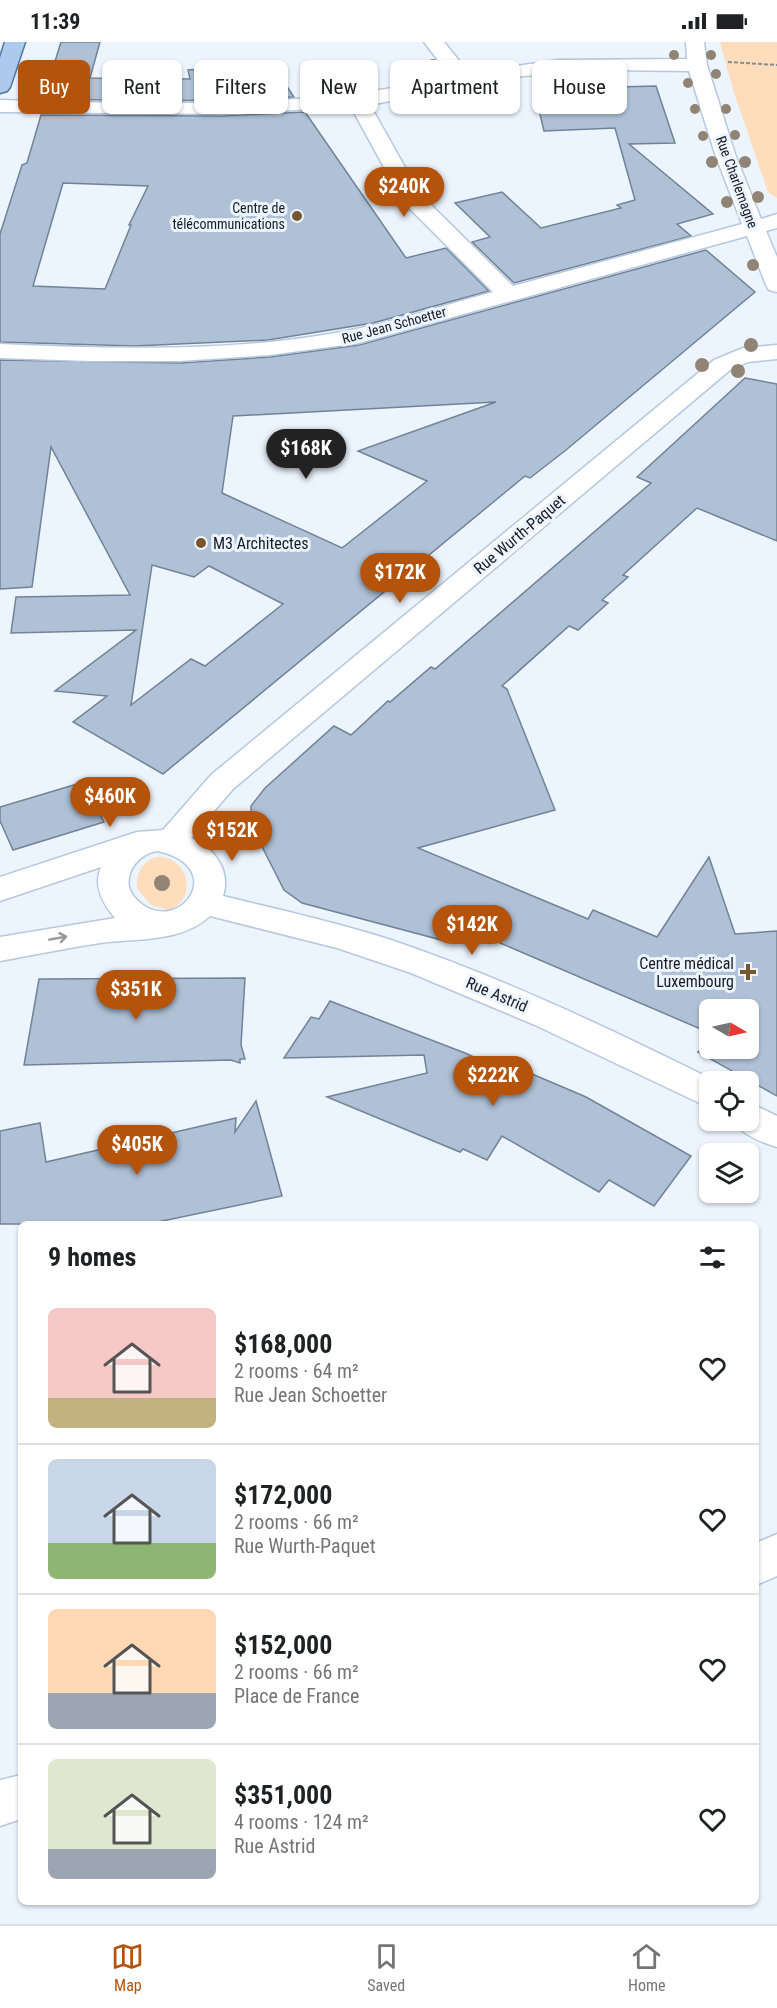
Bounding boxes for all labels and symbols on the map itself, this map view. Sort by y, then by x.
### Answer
street label: Rue Charlemagne [713,134,761,231]
pin: $240K [362,167,446,218]
place label: Centre de télécommunications [172,200,285,232]
marker: Centre de télécommunications [290,209,304,223]
street label: Rue Jean Schoetter [340,303,448,347]
pin: $168K [264,429,348,480]
street label: Rue Wurth-Paquet [470,491,569,578]
place label: M3 Architectes [213,534,309,553]
marker: M3 Architectes [194,536,208,550]
pin: $172K [358,553,442,604]
pin: $460K [68,777,152,828]
pin: $152K [190,811,274,862]
pin: $142K [430,905,514,956]
one-way arrow [47,932,67,943]
place label: Centre médical Luxembourg [639,954,734,991]
marker: Centre médical Luxembourg [739,963,757,981]
pin: $351K [94,970,178,1021]
street label: Rue Astrid [463,973,530,1016]
north arrow [699,999,759,1059]
pin: $222K [451,1056,535,1107]
pin: $405K [95,1125,179,1176]

